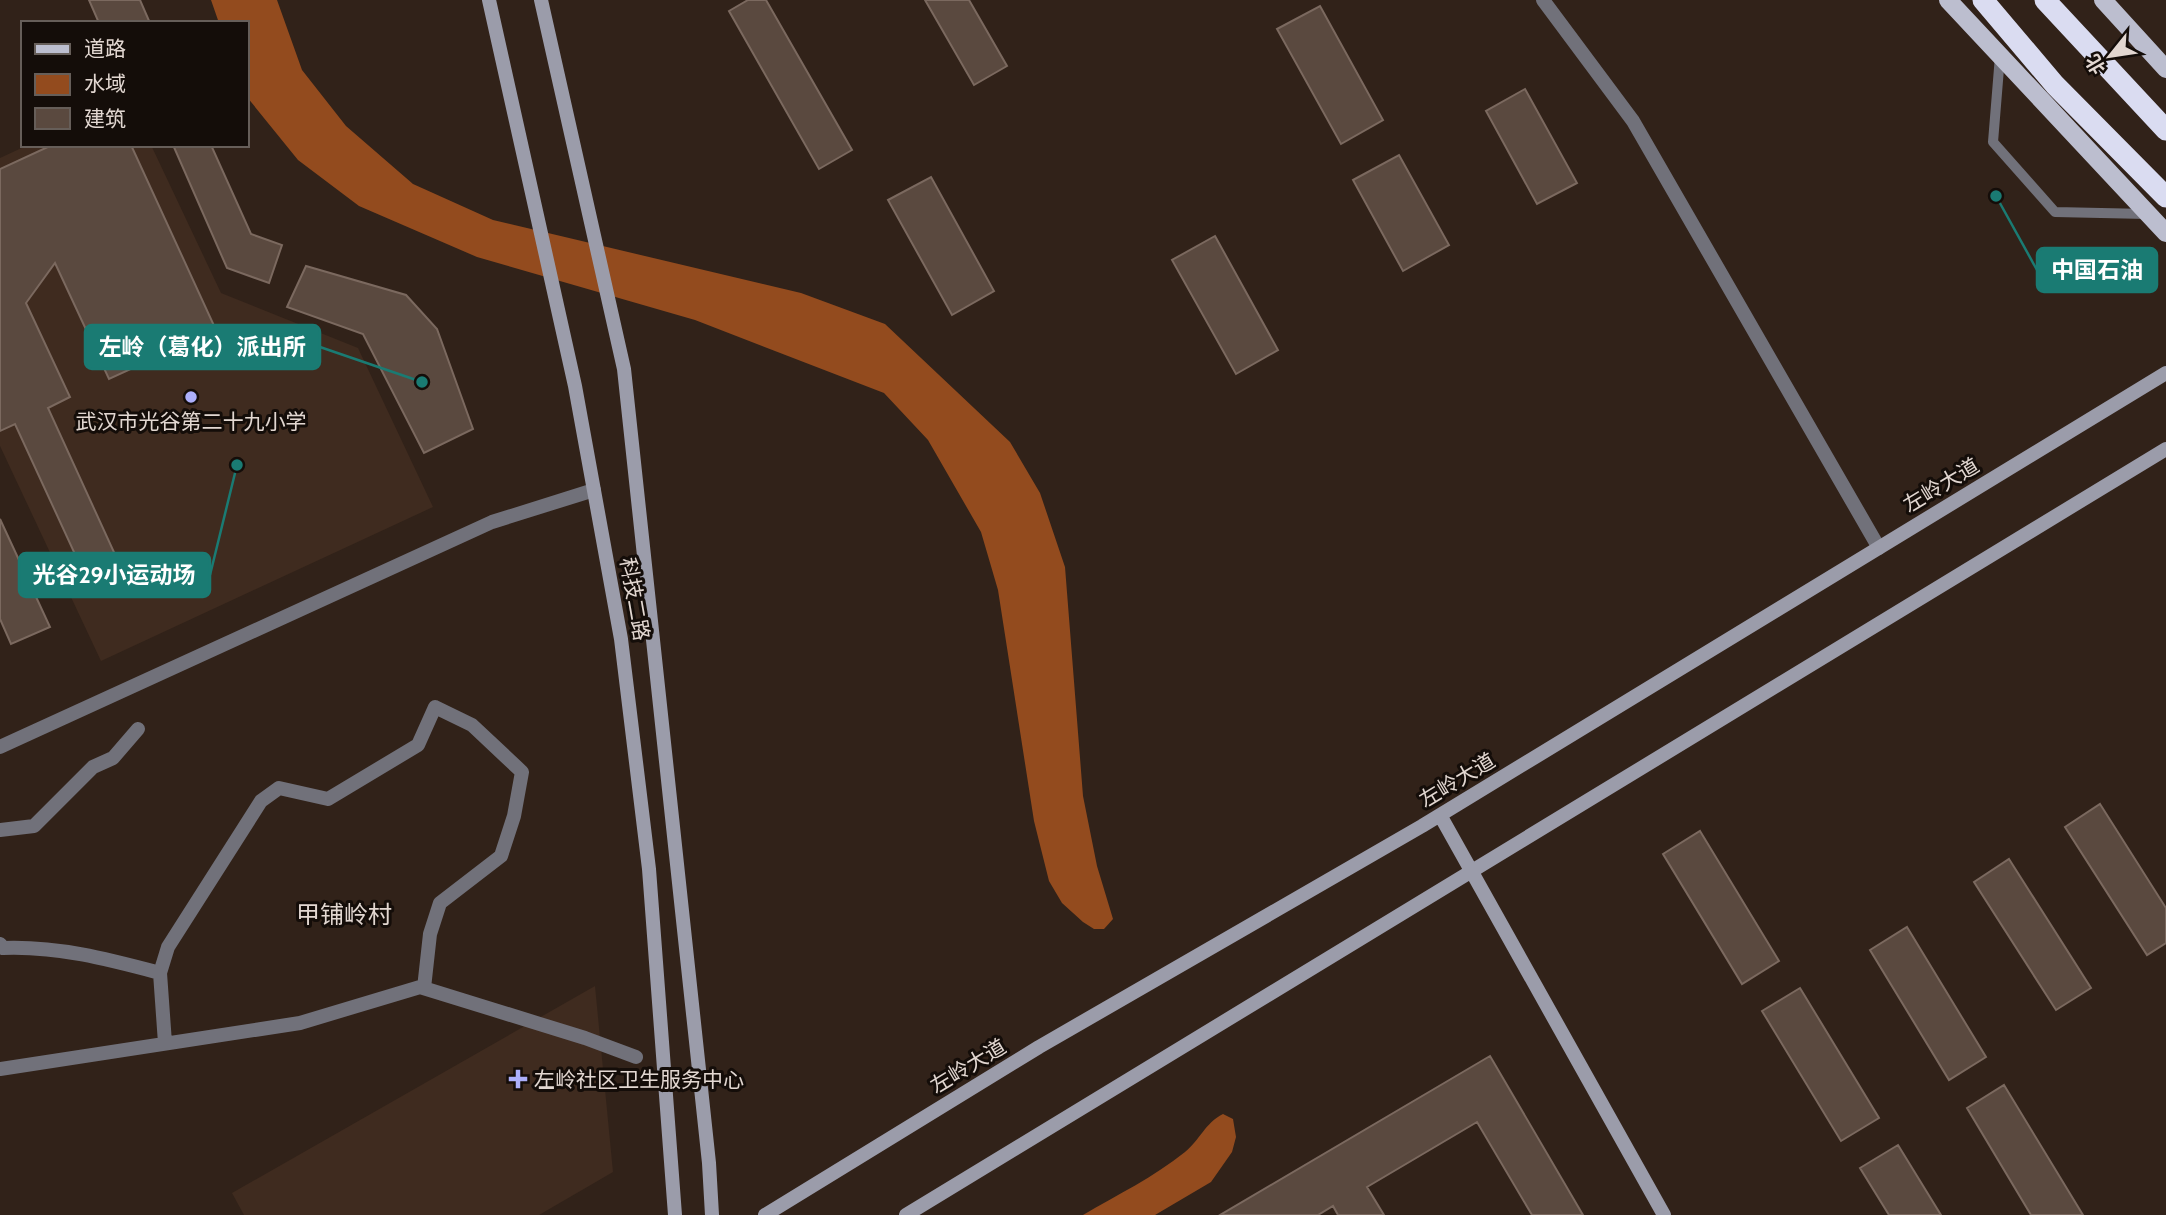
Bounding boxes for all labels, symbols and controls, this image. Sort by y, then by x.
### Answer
legend [21,21,248,147]
north arrow [2075,21,2145,91]
text: 道路 [84,36,126,61]
text: 北 [2081,50,2110,78]
text: 水域 [84,71,126,96]
text: 建筑 [84,106,126,131]
callout: 中国石油 [2037,248,2157,292]
text: 中国石油 [2051,256,2143,284]
callout: 左岭（葛化）派出所 [85,325,320,369]
text: 左岭（葛化）派出所 [99,333,306,361]
marker: 武汉市光谷第二十九小学 [183,389,199,405]
place label: 武汉市光谷第二十九小学 [76,409,307,434]
street label: 左岭大道 [1899,453,1983,517]
callout: 光谷29小运动场 [19,553,210,597]
street label: 科技二路 [615,555,655,643]
text: 光谷29小运动场 [32,561,196,589]
street label: 左岭大道 [1415,748,1499,812]
district label: 甲铺岭村 [296,900,392,929]
street label: 左岭大道 [926,1034,1010,1098]
place label: 左岭社区卫生服务中心 [534,1067,744,1092]
marker: 左岭社区卫生服务中心 [508,1069,528,1089]

